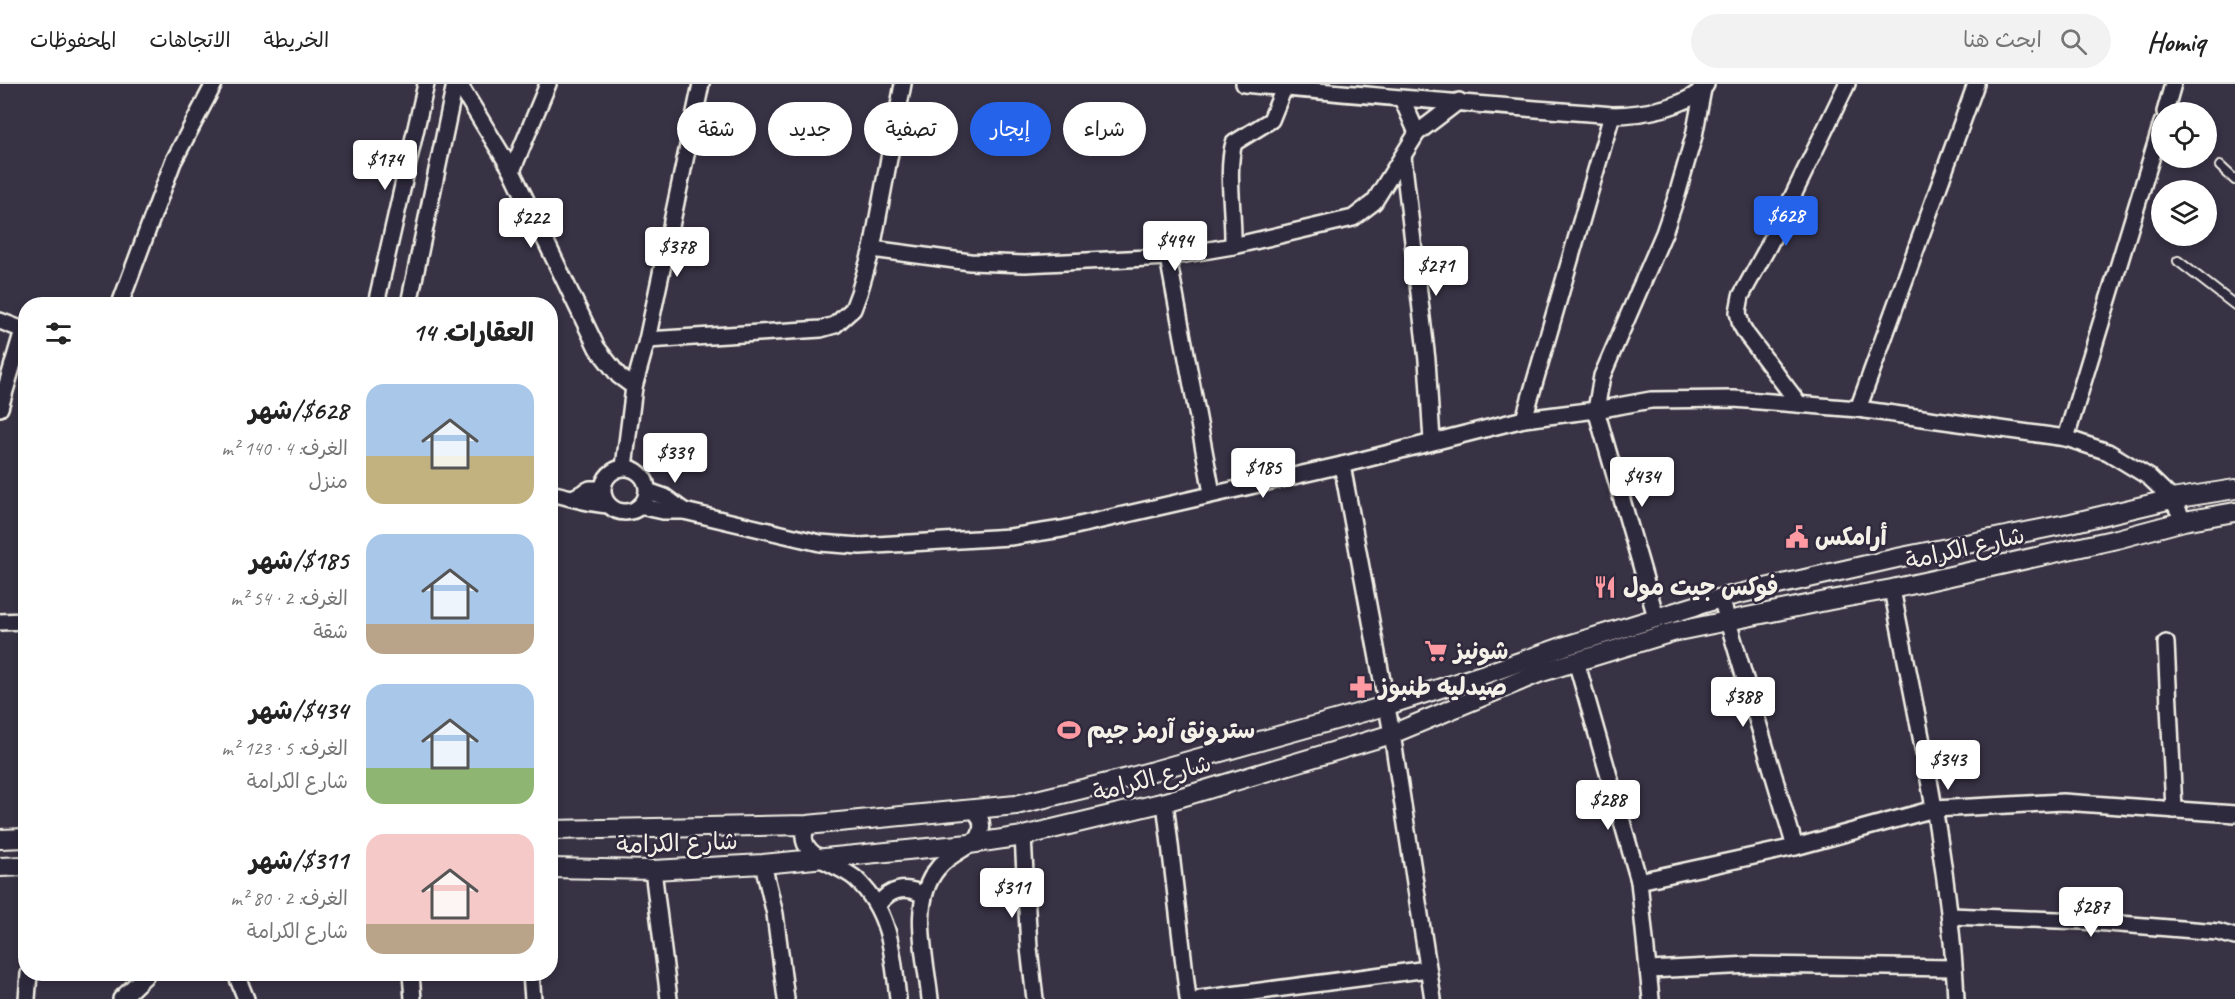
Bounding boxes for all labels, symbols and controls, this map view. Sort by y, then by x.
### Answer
search box [1691,14,2111,68]
text: Homiq [2147,24,2205,59]
icon: search [2057,25,2090,58]
text: ابحث هنا [1963,26,2042,54]
text: المحفوظات [30,27,116,53]
text: الاتجاهات [149,27,231,53]
text: الخريطة [264,27,329,53]
chip: شقة [677,102,756,156]
chip: جديد [768,102,852,156]
chip: تصفية [864,102,958,156]
chip: إيجار [970,102,1051,156]
chip: شراء [1063,102,1146,156]
map controls [2151,102,2217,246]
button: locate [2151,102,2217,168]
pin: $174 [349,140,421,191]
text: $174 [367,147,403,172]
button: layers [2151,180,2217,246]
pin: $628 [1750,196,1822,247]
pin: $222 [495,198,567,249]
text: $628 [1768,203,1804,228]
text: $222 [513,205,549,230]
pin: $494 [1139,221,1211,272]
pin: $378 [641,227,713,278]
text: $494 [1157,228,1193,253]
text: $378 [659,234,695,259]
pin: $271 [1400,246,1472,297]
text: $271 [1418,253,1454,278]
text: العقارات: 14 [412,316,534,349]
icon: filters [42,317,75,350]
text: $628/شهر [249,394,348,427]
icon: home [414,408,486,480]
pin: $339 [639,433,711,484]
text: الغرف: 4 · 140 m² [221,436,348,461]
text: $339 [657,440,693,465]
pin: $185 [1227,448,1299,499]
text: $185 [1245,455,1281,480]
pin: $434 [1606,457,1678,508]
text: $434 [1624,464,1660,489]
text: منزل [309,469,348,494]
street label: شارع الكرامة [1902,520,2028,578]
place label: أرامكس [1815,522,1888,552]
public building icon: أرامكس [1784,524,1810,550]
text: $185/شهر [250,544,348,577]
icon: home [414,558,486,630]
place label: فوكس جيت مول [1623,572,1778,602]
restaurant icon: فوكس جيت مول [1592,574,1618,600]
text: الغرف: 2 · 54 m² [230,586,348,611]
text: شقة [313,619,348,644]
place label: شونيز [1452,636,1508,666]
supermarket icon: شونيز [1423,638,1449,664]
place label: صيدليه طنبوز [1377,672,1507,702]
pharmacy icon: صيدليه طنبوز [1348,674,1374,700]
pin: $388 [1707,677,1779,728]
text: $388 [1725,684,1761,709]
text: $434/شهر [249,694,348,727]
icon: home [414,708,486,780]
place label: سترونق آرمز جيم [1087,715,1255,748]
sports icon: سترونق آرمز جيم [1056,717,1082,743]
text: الغرف: 5 · 123 m² [221,736,348,761]
pin: $343 [1912,740,1984,791]
text: $343 [1930,747,1966,772]
street label: شارع الكرامة [1089,748,1215,810]
text: شارع الكرامة [247,769,348,794]
pin: $288 [1572,780,1644,831]
text: $288 [1590,787,1626,812]
street label: شارع الكرامة [616,826,738,862]
text: $311/شهر [249,844,348,877]
icon: home [414,858,486,930]
pin: $311 [976,868,1048,919]
text: $311 [994,875,1030,900]
text: الغرف: 2 · 80 m² [230,886,348,911]
pin: $287 [2055,887,2127,938]
text: $287 [2073,894,2109,919]
text: شارع الكرامة [247,919,348,944]

